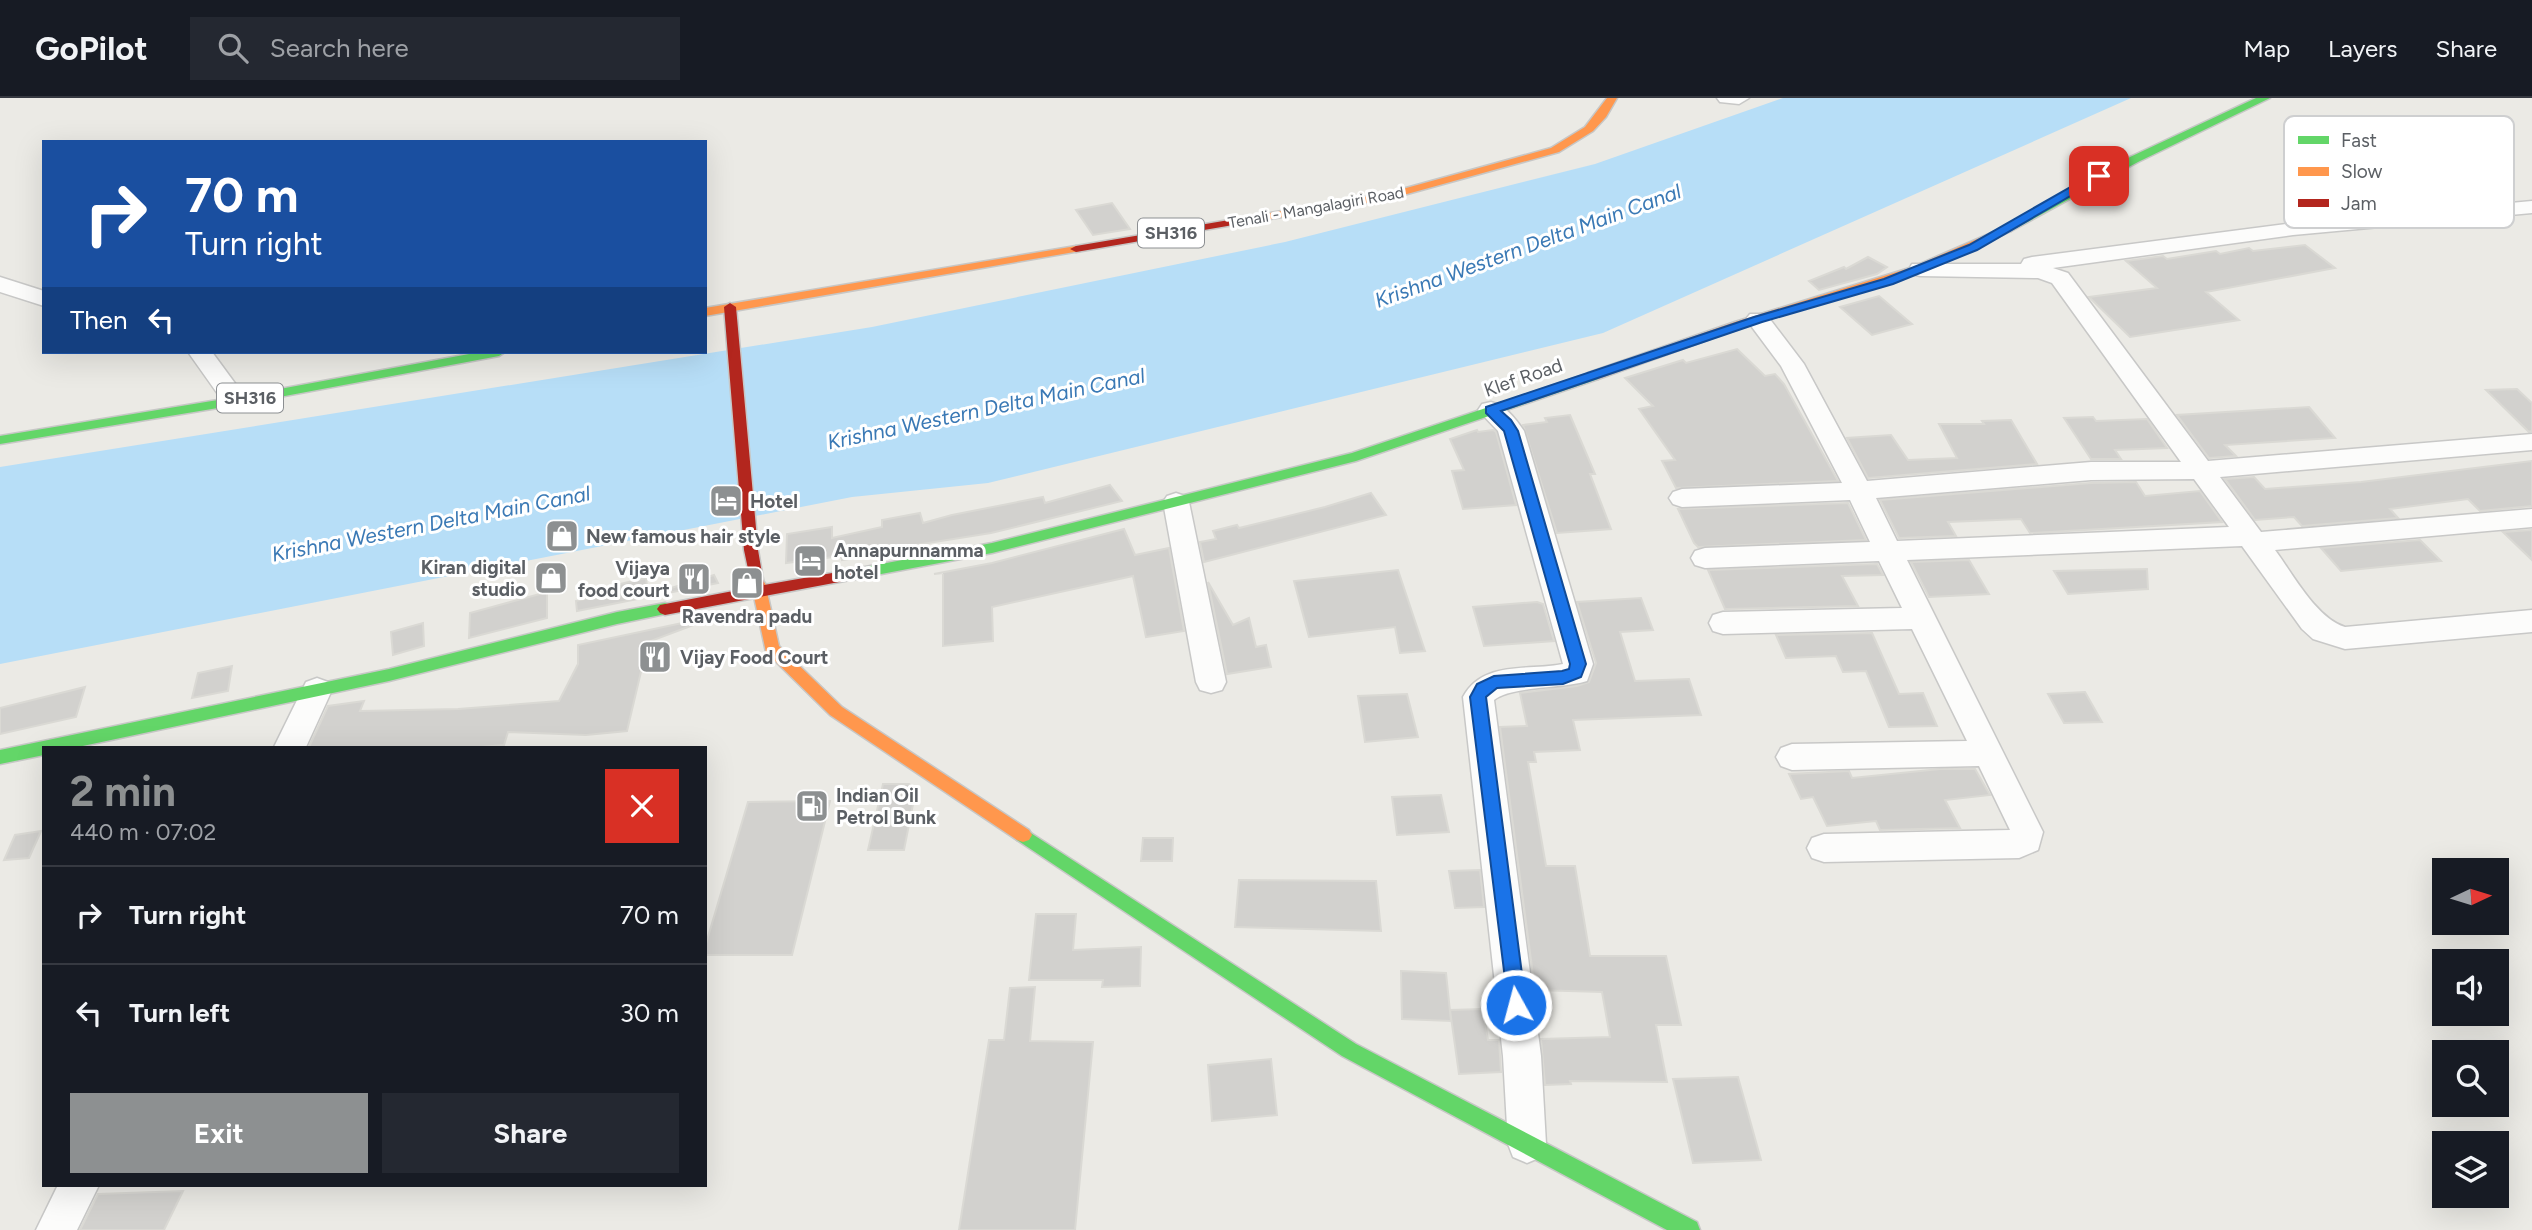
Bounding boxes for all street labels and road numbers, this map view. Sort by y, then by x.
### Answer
street label: Tenali - Mangalagiri Road [1227,183,1406,232]
road number: SH316 [1138,218,1204,248]
street label: Klef Road [1481,353,1565,402]
road number: SH316 [217,384,283,412]

